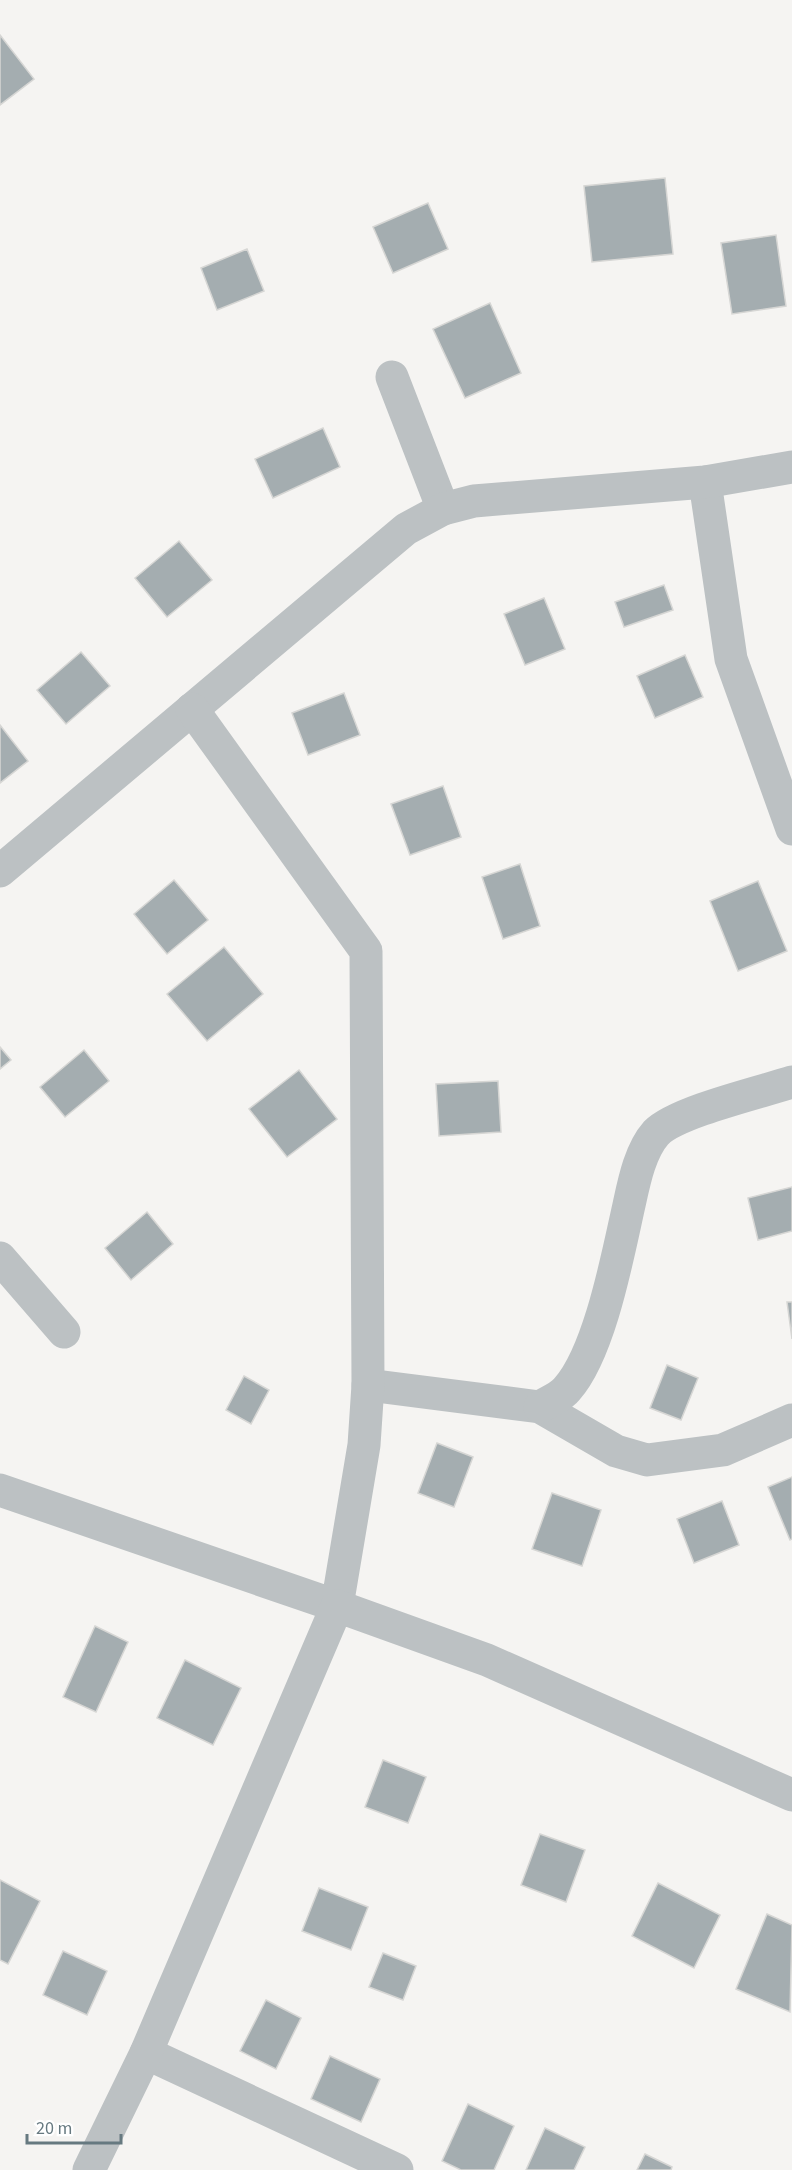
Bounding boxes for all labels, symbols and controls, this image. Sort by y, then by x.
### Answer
scale bar [27,2107,122,2145]
text: 20 m [36,2116,72,2141]

